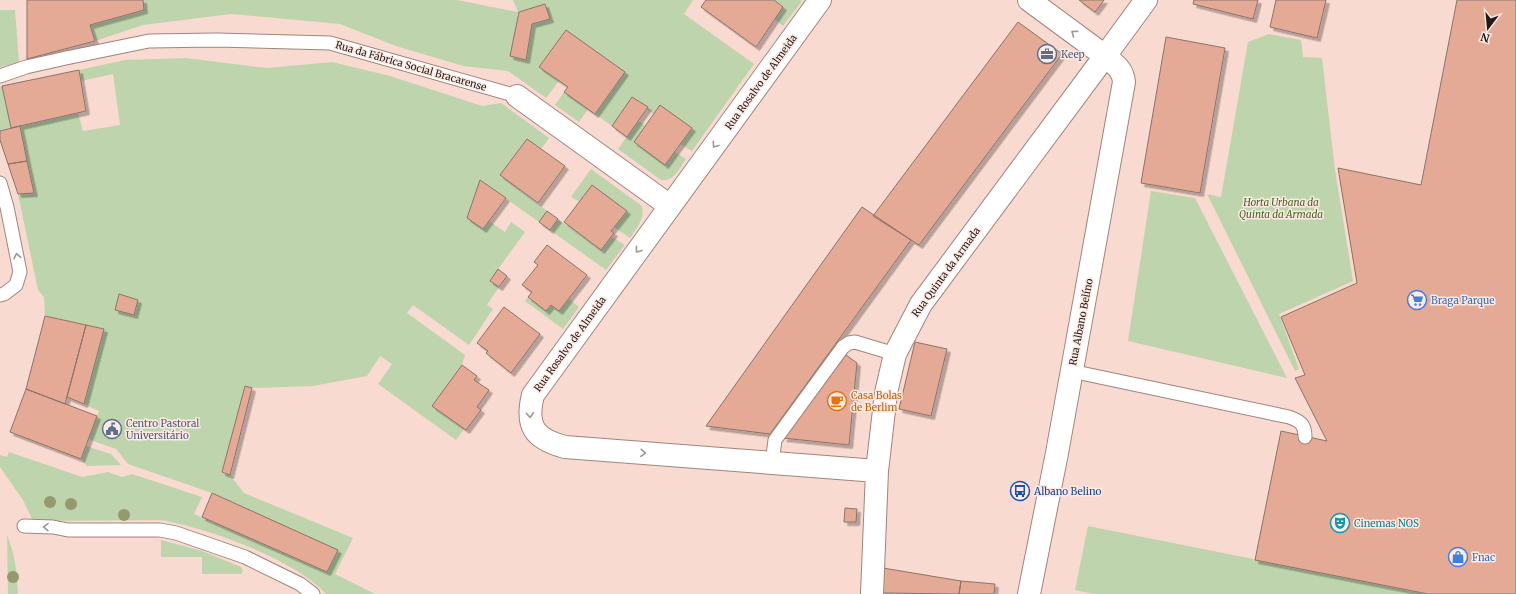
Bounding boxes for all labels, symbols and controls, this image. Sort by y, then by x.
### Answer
north arrow [1468,8,1508,48]
text: N [1479,30,1491,46]
street label: Rua Rosalvo de Almeida [722,31,800,132]
one-way arrow [1071,31,1078,38]
street label: Rua da Fábrica Social Bracarense [334,38,488,94]
office icon: Keep [1036,43,1058,65]
place label: Keep [1061,48,1085,61]
one-way arrow [712,141,719,148]
park label: Horta Urbana da Quinta da Armada [1239,196,1323,221]
street label: Rua Quinta da Armada [909,224,983,320]
one-way arrow [635,246,643,253]
one-way arrow [13,252,21,259]
street label: Rua Albano Belíno [1066,277,1096,367]
supermarket icon: Braga Parque [1406,289,1428,311]
street label: Rua Rosalvo de Almeida [531,293,609,394]
place label: Braga Parque [1431,294,1494,307]
place label: Casa Bolas de Berlim [851,389,902,414]
cafe icon: Casa Bolas de Berlim [826,390,848,412]
one-way arrow [525,412,534,418]
place label: Centro Pastoral Universitário [126,417,199,442]
public building icon: Centro Pastoral Universitário [101,418,123,440]
one-way arrow [640,448,646,457]
bus stop icon: Albano Belino [1009,480,1031,502]
place label: Albano Belino [1033,485,1102,498]
theatre icon: Cinemas NOS [1329,512,1351,534]
place label: Cinemas NOS [1354,517,1419,530]
one-way arrow [43,523,49,531]
shop icon: Fnac [1447,546,1469,568]
place label: Fnac [1472,551,1495,564]

